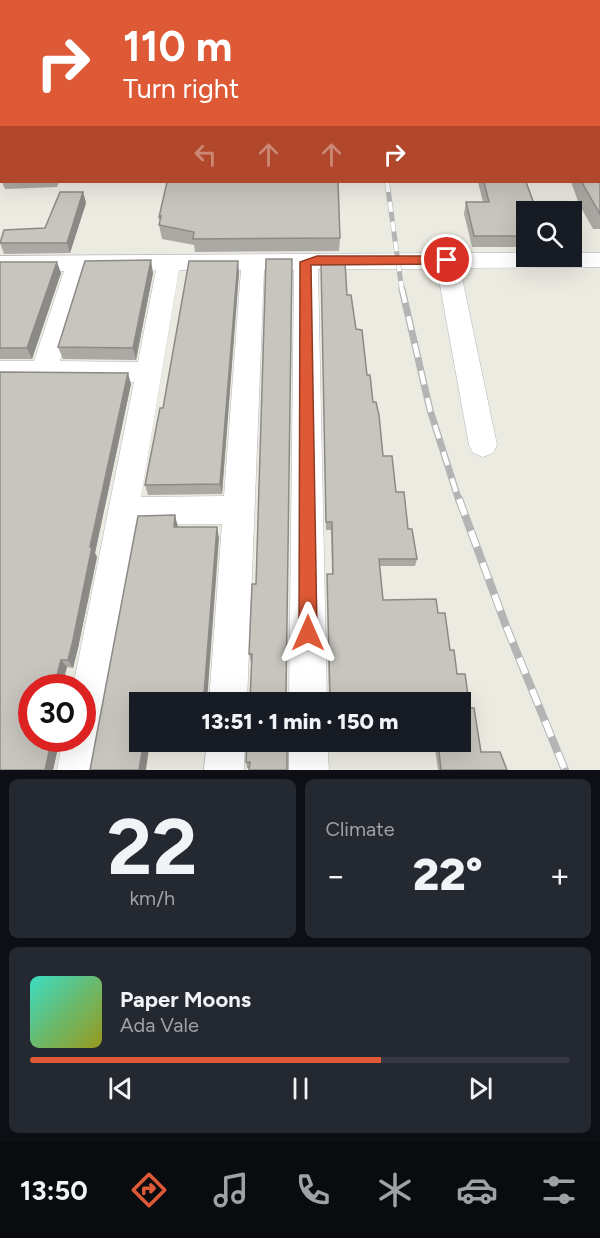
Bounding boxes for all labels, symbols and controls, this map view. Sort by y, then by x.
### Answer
text: 110 m [123,21,232,72]
icon: right [24,24,102,102]
text: Turn right [123,72,239,105]
icon: left [189,138,222,171]
icon: ahead [252,138,285,171]
icon: ahead [315,138,348,171]
icon: right [378,138,411,171]
map controls [516,201,582,267]
button: search [516,201,582,267]
pin [421,234,472,285]
icon: arrive [430,243,463,276]
position arrow [276,601,340,665]
speed limit sign: 30 [18,674,96,752]
text: 13:51 · 1 min · 150 m [202,708,398,735]
text: 22 [107,800,197,894]
text: Climate [326,817,395,841]
text: 22° [413,847,483,901]
text: − [326,856,346,895]
text: + [549,856,570,895]
text: km/h [129,886,175,910]
text: Paper Moons [120,986,251,1013]
text: Ada Vale [120,1013,199,1037]
icon: previous [104,1072,137,1105]
icon: pause [284,1072,317,1105]
icon: next [464,1072,497,1105]
icon: directions [128,1169,170,1211]
icon: music [210,1169,252,1211]
icon: phone [292,1169,334,1211]
icon: climate [374,1169,416,1211]
icon: car [456,1169,498,1211]
icon: filters [538,1169,580,1211]
text: 13:50 [20,1174,88,1207]

